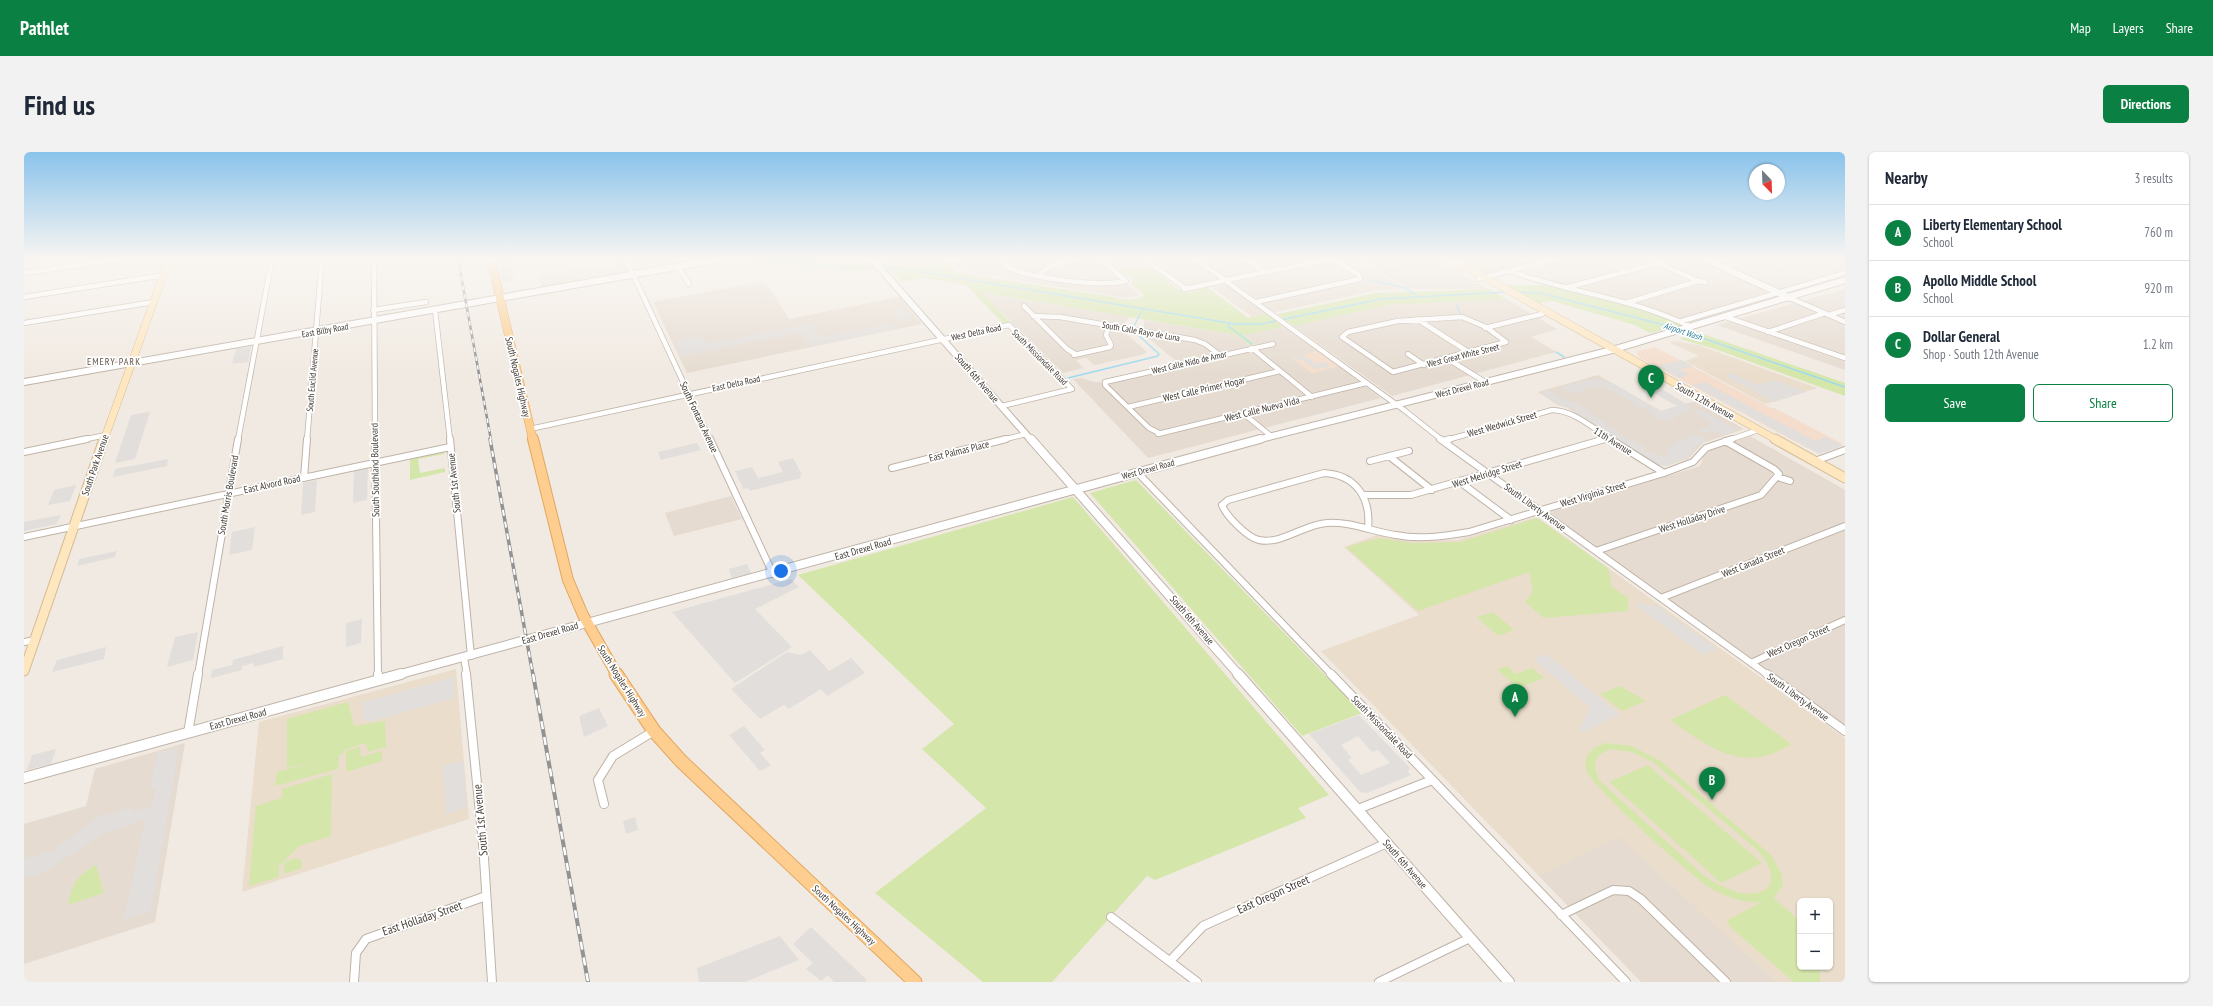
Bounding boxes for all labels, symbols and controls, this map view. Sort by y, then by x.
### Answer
text: Pathlet [20,16,69,40]
text: Map [2070,19,2091,37]
text: Layers [2113,19,2144,37]
text: Share [2166,19,2193,37]
button: Directions [2103,85,2189,123]
text: Find us [24,86,95,123]
north arrow [1749,164,1785,200]
text: Nearby [1885,167,1928,189]
text: 3 results [2134,170,2173,187]
text: Liberty Elementary School [1923,215,2062,234]
text: A [1895,224,1901,241]
text: 760 m [2144,224,2173,241]
text: School [1923,234,1953,251]
text: Apollo Middle School [1923,271,2036,290]
text: B [1895,280,1901,297]
text: 920 m [2144,280,2173,297]
text: School [1923,290,1953,307]
street label: South Calle Rayo de Luna [1101,319,1181,343]
street label: East Bilby Road [301,320,349,340]
water label: Airport Wash [1662,320,1705,343]
street label: West Delta Road [950,321,1002,343]
street label: South Missiondale Road [1010,327,1070,387]
text: Dollar General [1923,327,2000,346]
street label: South Nogales Highway [502,336,534,419]
text: C [1895,336,1901,353]
text: 1.2 km [2143,336,2173,353]
street label: West Great White Street [1426,341,1501,369]
text: Shop · South 12th Avenue [1923,346,2039,363]
street label: South Euclid Avenue [304,348,320,412]
street label: West Calle Nido de Amor [1150,348,1228,376]
street label: South 6th Avenue [952,351,1002,405]
district label: EMERY PARK [87,355,141,368]
pin: C [1638,365,1664,398]
street label: East Delta Road [711,373,761,393]
street label: West Calle Primer Hogar [1162,373,1246,405]
street label: West Drexel Road [1434,376,1490,400]
street label: South Fontana Avenue [677,379,721,455]
street label: South 12th Avenue [1673,379,1737,423]
button: Save [1885,384,2025,422]
button: Share [2033,384,2173,422]
street label: West Calle Nueva Vida [1223,393,1301,425]
street label: West Wedwick Street [1466,408,1538,440]
street label: South Southland Boulevard [368,423,382,517]
street label: 11th Avenue [1591,424,1635,458]
street label: South Park Avenue [78,433,112,497]
street label: East Palmas Place [928,437,990,465]
street label: South 1st Avenue [444,452,464,514]
street label: South Morris Boulevard [215,454,241,536]
street label: West Drexel Road [1120,457,1176,481]
street label: West Melridge Street [1451,457,1524,491]
street label: East Alvord Road [242,472,302,496]
street label: West Virginia Street [1559,478,1628,510]
street label: South Liberty Avenue [1502,480,1568,534]
street label: West Holladay Drive [1657,502,1727,536]
street label: East Drexel Road [833,535,893,563]
street label: West Canada Street [1720,543,1787,581]
your location [771,561,791,581]
street label: South 6th Avenue [1167,593,1217,647]
street label: East Drexel Road [520,619,580,647]
street label: West Oregon Street [1765,621,1831,661]
street label: South Nogales Highway [595,643,649,719]
street label: South Liberty Avenue [1765,670,1831,724]
pin: A [1502,684,1528,717]
street label: South Missiondale Road [1349,693,1415,761]
street label: East Drexel Road [208,705,268,733]
pin: B [1699,767,1725,800]
street label: South 1st Avenue [469,783,491,857]
street label: South 6th Avenue [1380,837,1430,891]
street label: East Oregon Street [1234,871,1312,917]
street label: South Nogales Highway [810,882,879,948]
street label: East Holladay Street [380,897,465,939]
map controls [1797,898,1833,970]
button: + [1797,898,1833,934]
button: − [1797,934,1833,970]

